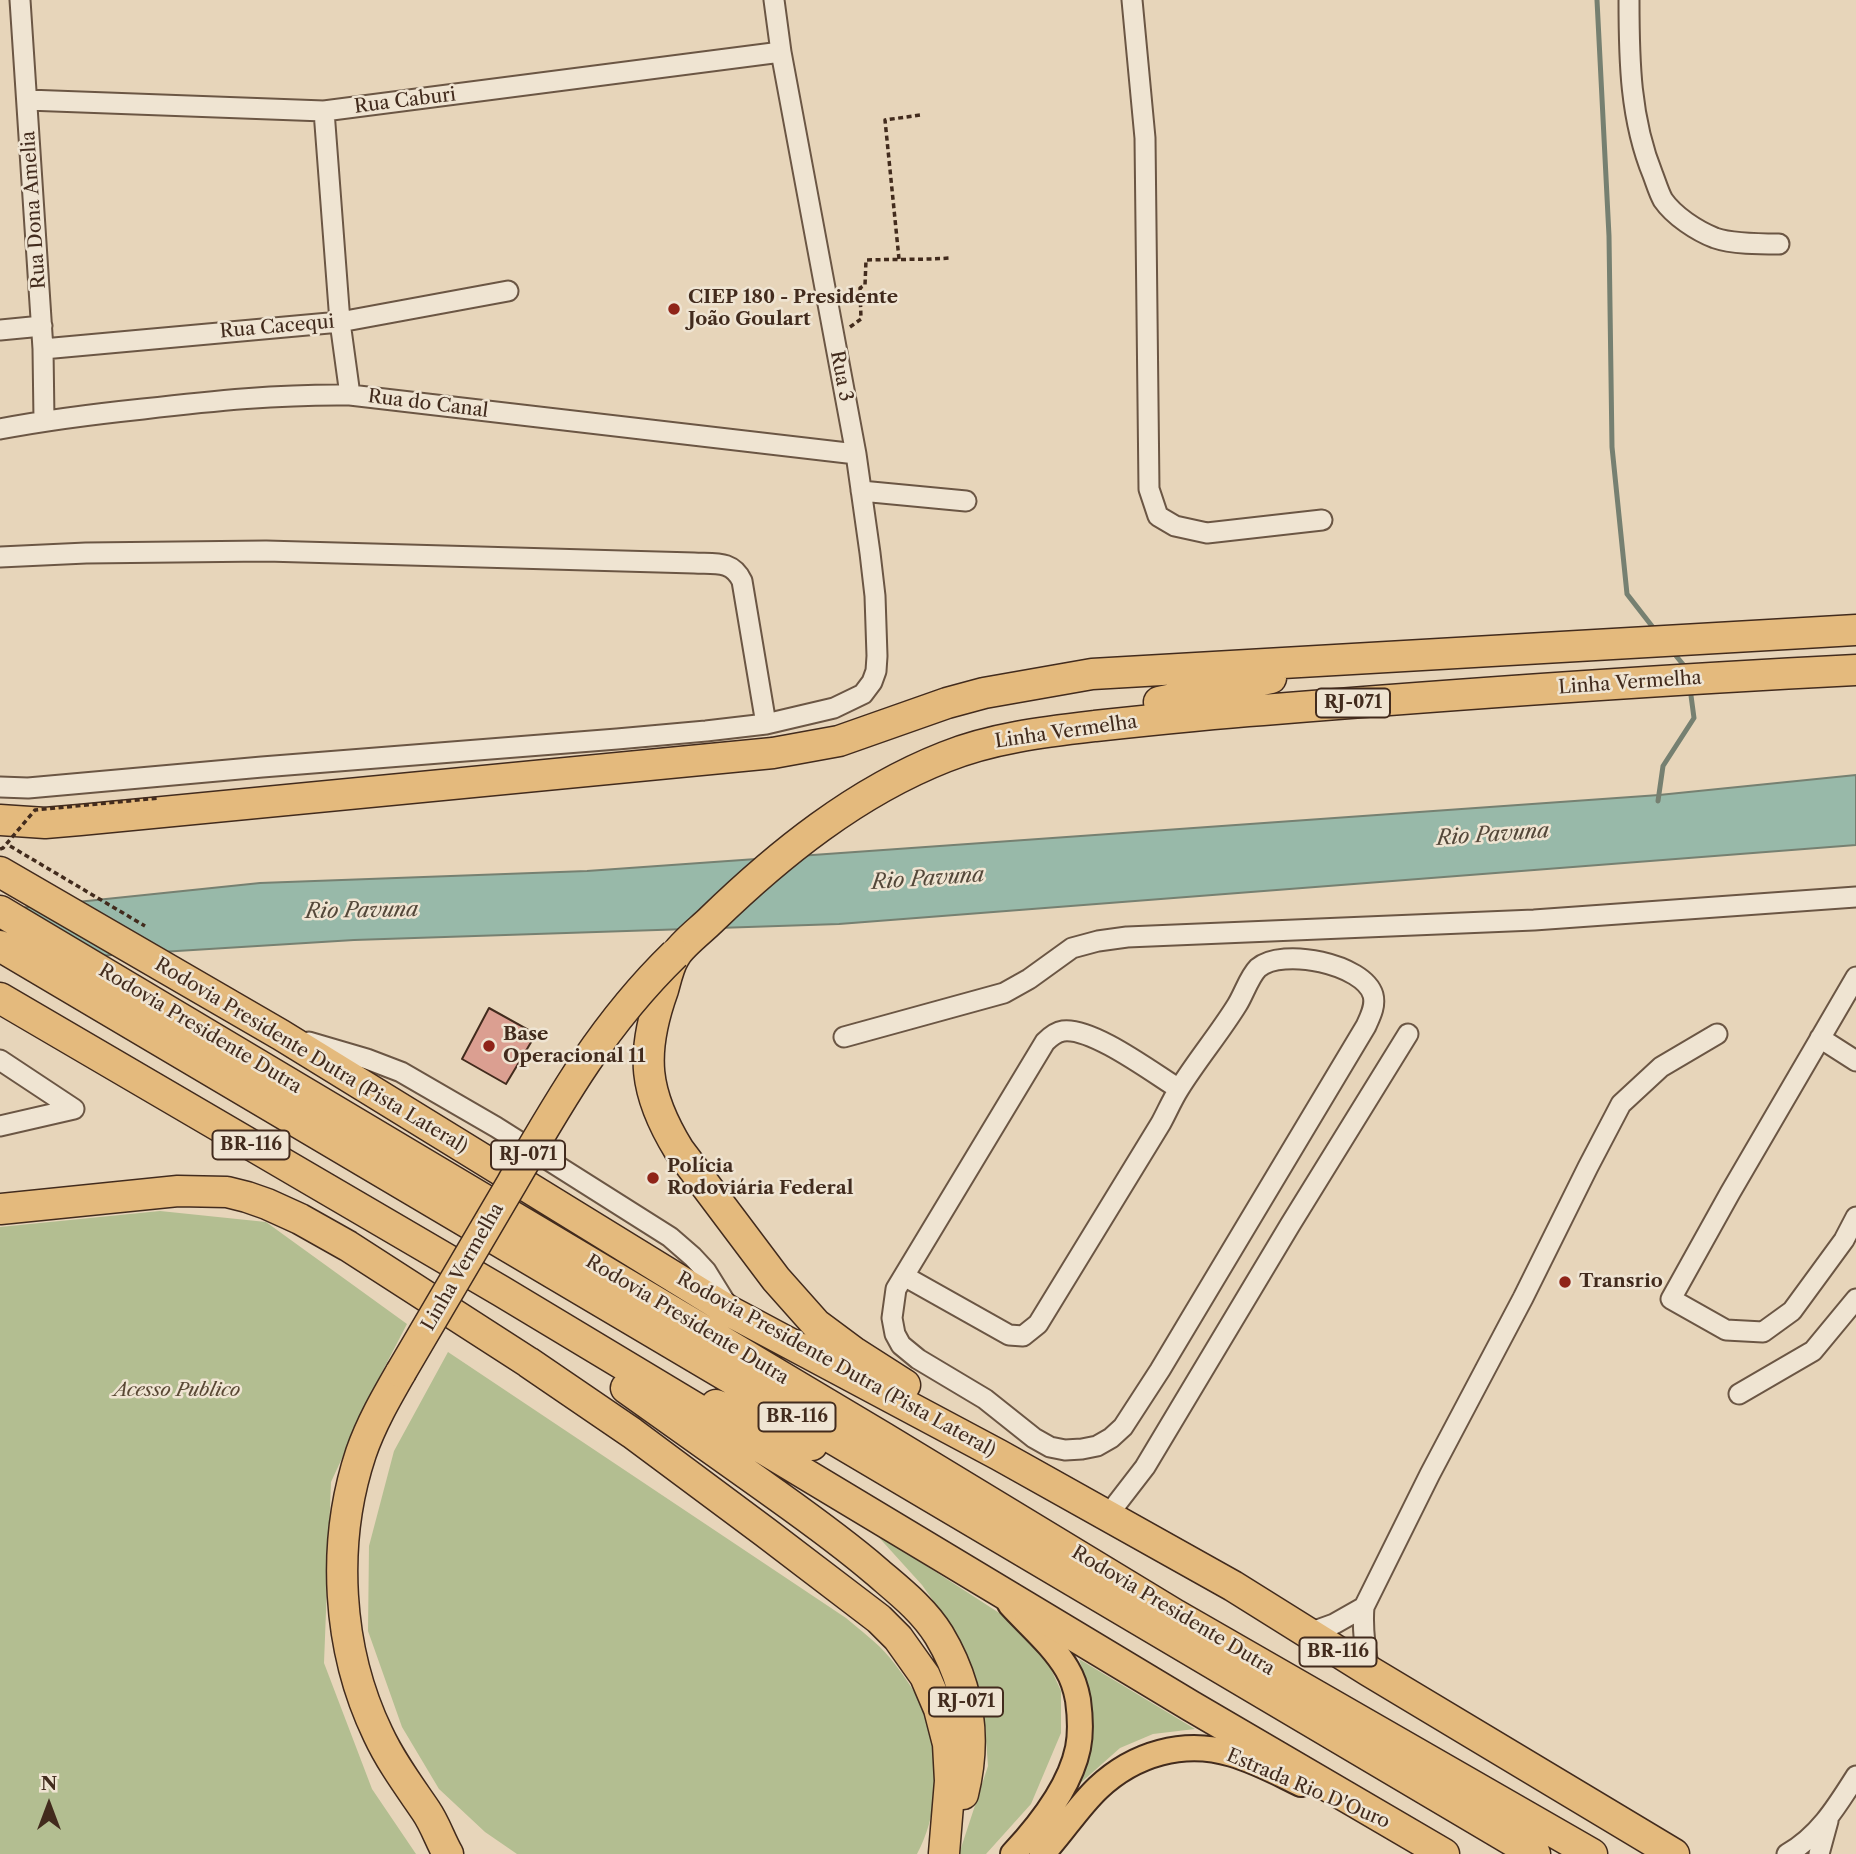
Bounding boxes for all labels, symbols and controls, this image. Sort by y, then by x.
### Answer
street label: Rua Caburi [353,83,457,119]
street label: Rua Dona Amelia [17,130,51,290]
place label: CIEP 180 - Presidente João Goulart [688,287,898,331]
marker: CIEP 180 - Presidente João Goulart [666,301,682,317]
street label: Rua Cacequi [219,311,335,343]
street label: Rua 3 [825,349,857,403]
street label: Rua do Canal [366,385,490,423]
street label: Linha Vermelha [1558,667,1702,699]
road number: RJ-071 [1316,688,1390,718]
street label: Linha Vermelha [993,711,1139,753]
water label: Rio Pavuna [1436,818,1550,852]
water label: Rio Pavuna [871,862,985,896]
water label: Rio Pavuna [305,897,419,925]
street label: Rodovia Presidente Dutra (Pista Lateral) [150,953,472,1159]
street label: Rodovia Presidente Dutra [94,959,306,1099]
place label: Base Operacional 11 [503,1024,645,1068]
marker: Base Operacional 11 [481,1038,497,1054]
road number: BR-116 [212,1130,290,1160]
road number: RJ-071 [491,1140,565,1170]
place label: Polícia Rodoviária Federal [667,1156,853,1200]
marker: Polícia Rodoviária Federal [645,1170,661,1186]
street label: Linha Vermelha [417,1199,509,1335]
street label: Rodovia Presidente Dutra [581,1250,793,1390]
street label: Rodovia Presidente Dutra (Pista Lateral) [673,1268,999,1462]
place label: Transrio [1579,1271,1663,1293]
marker: Transrio [1557,1274,1573,1290]
park label: Acesso Publico [114,1380,240,1402]
road number: BR-116 [758,1402,836,1432]
street label: Rodovia Presidente Dutra [1067,1541,1279,1681]
road number: BR-116 [1300,1638,1376,1666]
road number: RJ-071 [929,1688,1003,1716]
street label: Estrada Rio D'Ouro [1223,1744,1393,1834]
north arrow [14,1770,84,1840]
text: N [41,1772,57,1795]

